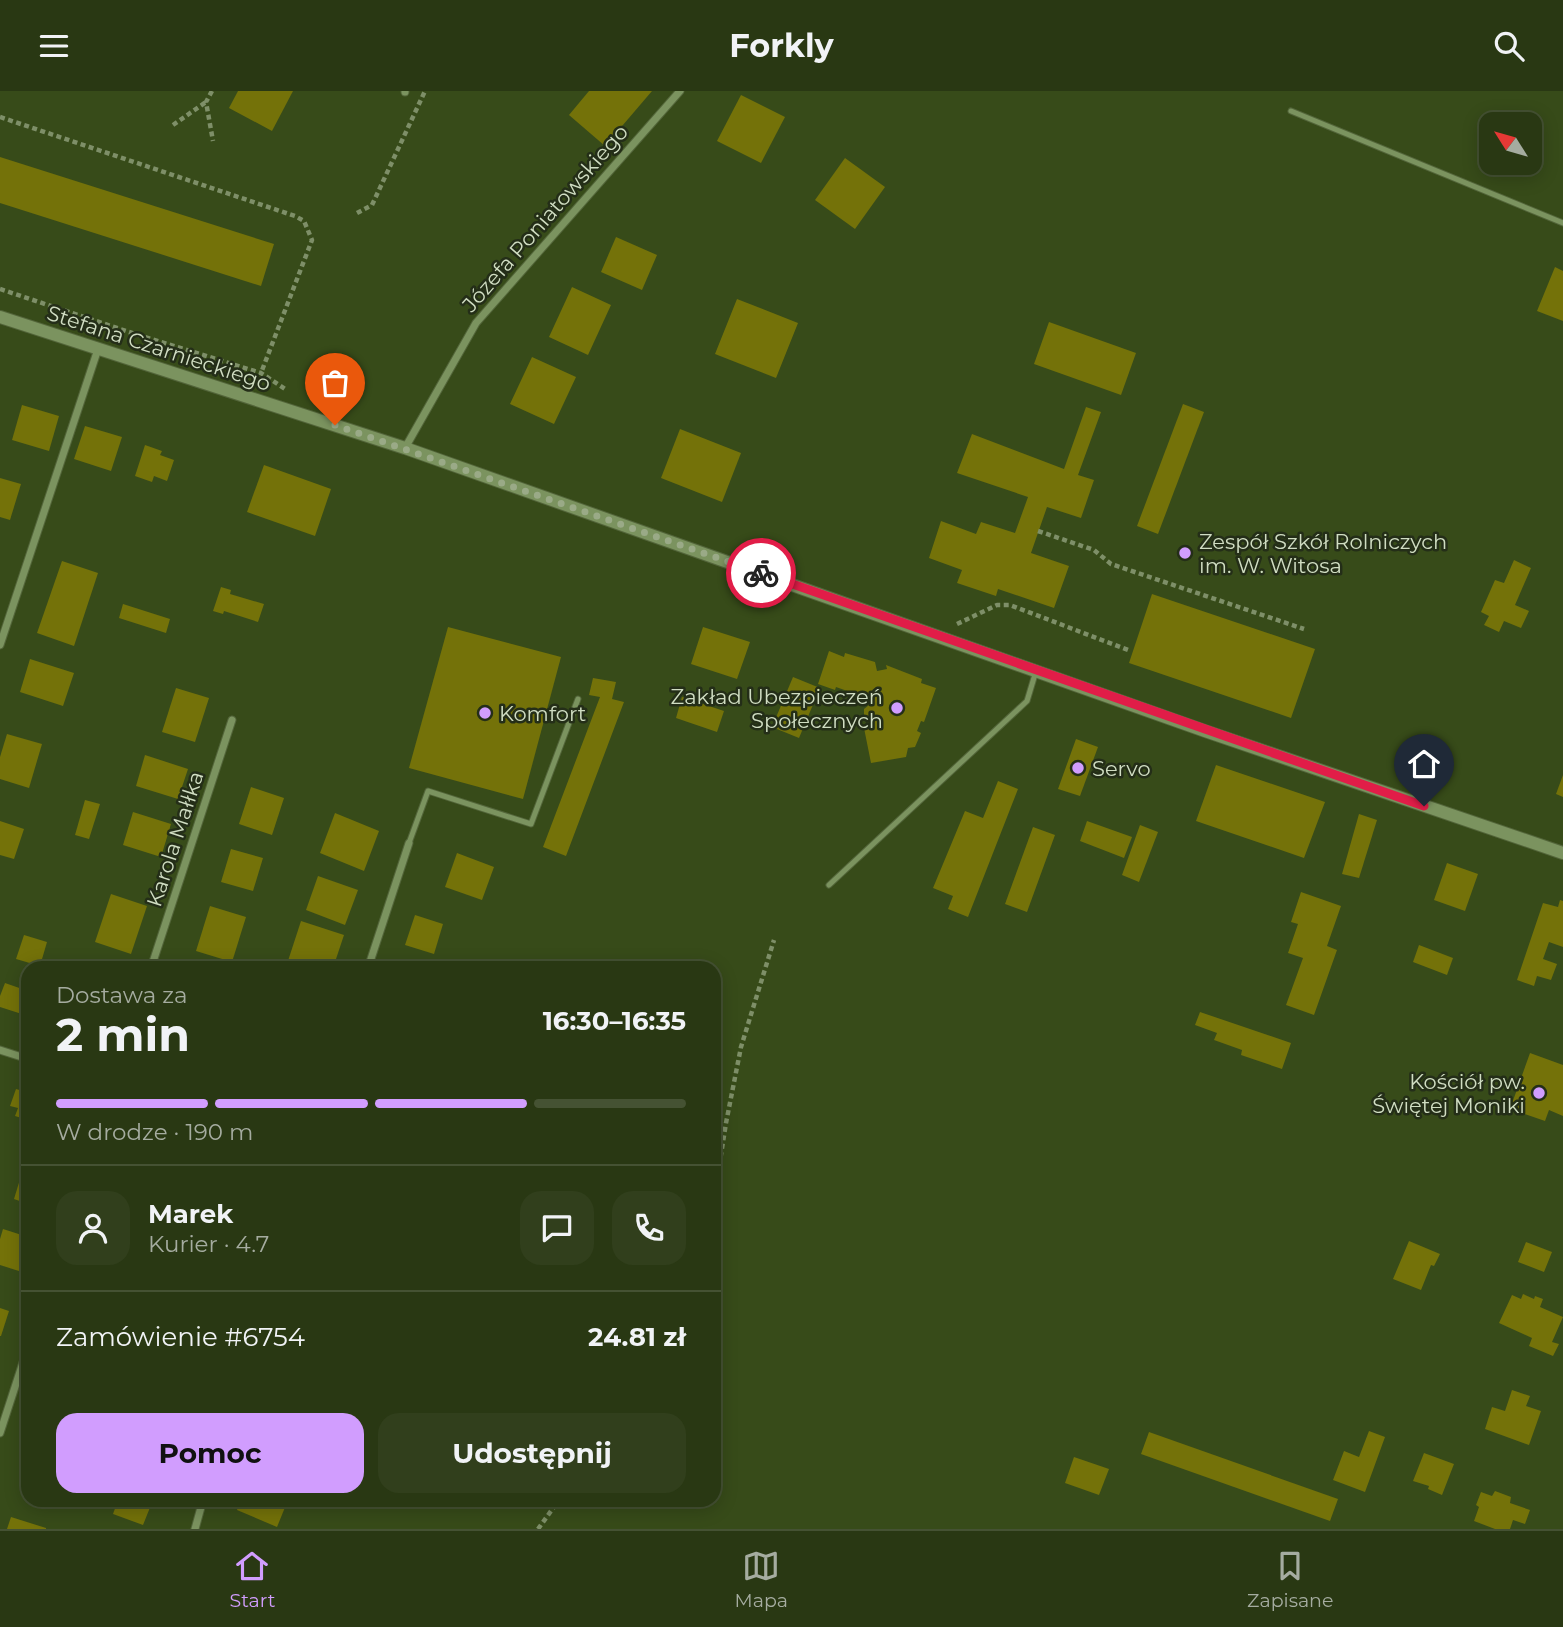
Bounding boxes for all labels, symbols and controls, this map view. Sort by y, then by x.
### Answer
text: Forkly [729,26,834,65]
icon: menu [35,27,73,65]
icon: search [1490,27,1528,65]
north arrow [1479,112,1542,175]
map controls [1479,112,1542,175]
street label: Józefa Poniatowskiego [456,119,633,317]
street label: Stefana Czarnieckiego [44,300,274,396]
pin [305,353,365,425]
icon: bag [316,364,354,402]
place label: Zespół Szkół Rolniczych im. W. Witosa [1199,529,1447,578]
courier [726,538,796,608]
marker: Zespół Szkół Rolniczych im. W. Witosa [1177,545,1193,561]
icon: bike [742,554,780,592]
place label: Zakład Ubezpieczeń Społecznych [671,684,883,733]
marker: Zakład Ubezpieczeń Społecznych [889,700,905,716]
place label: Komfort [499,701,586,726]
marker: Komfort [477,705,493,721]
pin [1394,734,1454,806]
icon: home [1405,745,1443,783]
place label: Servo [1092,756,1151,781]
marker: Servo [1070,760,1086,776]
street label: Karola Małłka [141,768,209,910]
text: Dostawa za [56,981,188,1009]
text: 16:30–16:35 [543,1005,686,1037]
text: 2 min [56,1006,190,1063]
place label: Kościół pw. Świętej Moniki [1372,1069,1525,1118]
marker: Kościół pw. Świętej Moniki [1531,1085,1547,1101]
text: W drodze · 190 m [56,1118,253,1146]
button: person [56,1191,130,1265]
button: chat [520,1191,594,1265]
button: phone [612,1191,686,1265]
text: Marek [148,1198,233,1230]
text: Kurier · 4.7 [148,1230,269,1258]
text: Zamówienie #6754 [56,1321,305,1353]
text: 24.81 zł [588,1321,686,1353]
button: Pomoc [56,1413,364,1493]
button: Udostępnij [378,1413,686,1493]
tab: Start [230,1547,275,1612]
tab: Mapa [735,1547,788,1612]
tab: Zapisane [1247,1547,1333,1612]

